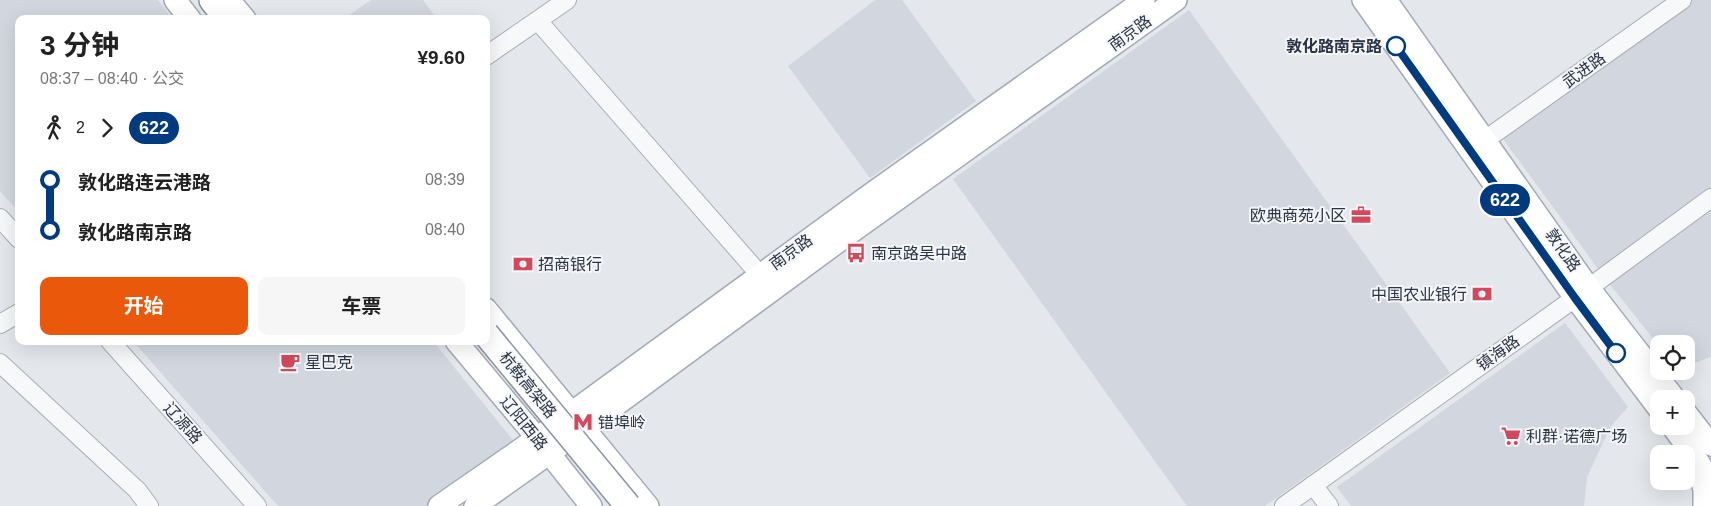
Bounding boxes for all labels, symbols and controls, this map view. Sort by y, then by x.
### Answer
street label: 南京路 [1106,12,1154,54]
text: 3 分钟 [40,30,119,61]
marker: 敦化路南京路 [1386,36,1406,56]
place label: 敦化路南京路 [1286,37,1382,55]
text: ¥9.60 [417,47,465,68]
street label: 武进路 [1560,49,1608,91]
text: 08:37 – 08:40 · 公交 [40,70,184,87]
icon: walk [40,114,68,142]
icon: forward [93,114,121,142]
text: 622 [139,118,169,138]
text: 2 [76,119,85,136]
text: 08:39 [425,171,465,188]
text: 敦化路连云港路 [78,172,211,193]
line badge: 622 [1476,184,1534,216]
text: 622 [1490,190,1520,210]
office icon: 欧典商苑小区 [1350,204,1372,226]
place label: 欧典商苑小区 [1250,207,1346,224]
text: 08:40 [425,221,465,238]
text: 敦化路南京路 [78,222,192,243]
street label: 敦化路 [1542,225,1584,275]
street label: 南京路 [767,231,815,273]
bus stop icon: 南京路吴中路 [845,242,867,264]
place label: 南京路吴中路 [871,245,967,262]
bank icon: 招商银行 [512,253,534,275]
place label: 招商银行 [538,256,602,273]
button: 开始 [40,277,248,335]
button: 车票 [258,277,465,335]
bank icon: 中国农业银行 [1471,283,1493,305]
place label: 中国农业银行 [1371,286,1467,303]
street label: 镇海路 [1474,332,1522,374]
map controls [1650,335,1695,490]
button: locate [1650,335,1695,380]
unlabelled marker [1606,343,1626,363]
street label: 杭鞍高架路 [496,349,560,421]
cafe icon: 星巴克 [279,351,301,373]
place label: 星巴克 [305,354,353,371]
button: + [1650,390,1695,435]
street label: 辽阳西路 [497,393,551,453]
street label: 辽源路 [161,399,205,447]
metro station icon: 错埠岭 [572,411,594,433]
place label: 错埠岭 [598,414,646,431]
supermarket icon: 利群·诺德广场 [1500,425,1522,447]
place label: 利群·诺德广场 [1526,428,1627,445]
button: − [1650,445,1695,490]

